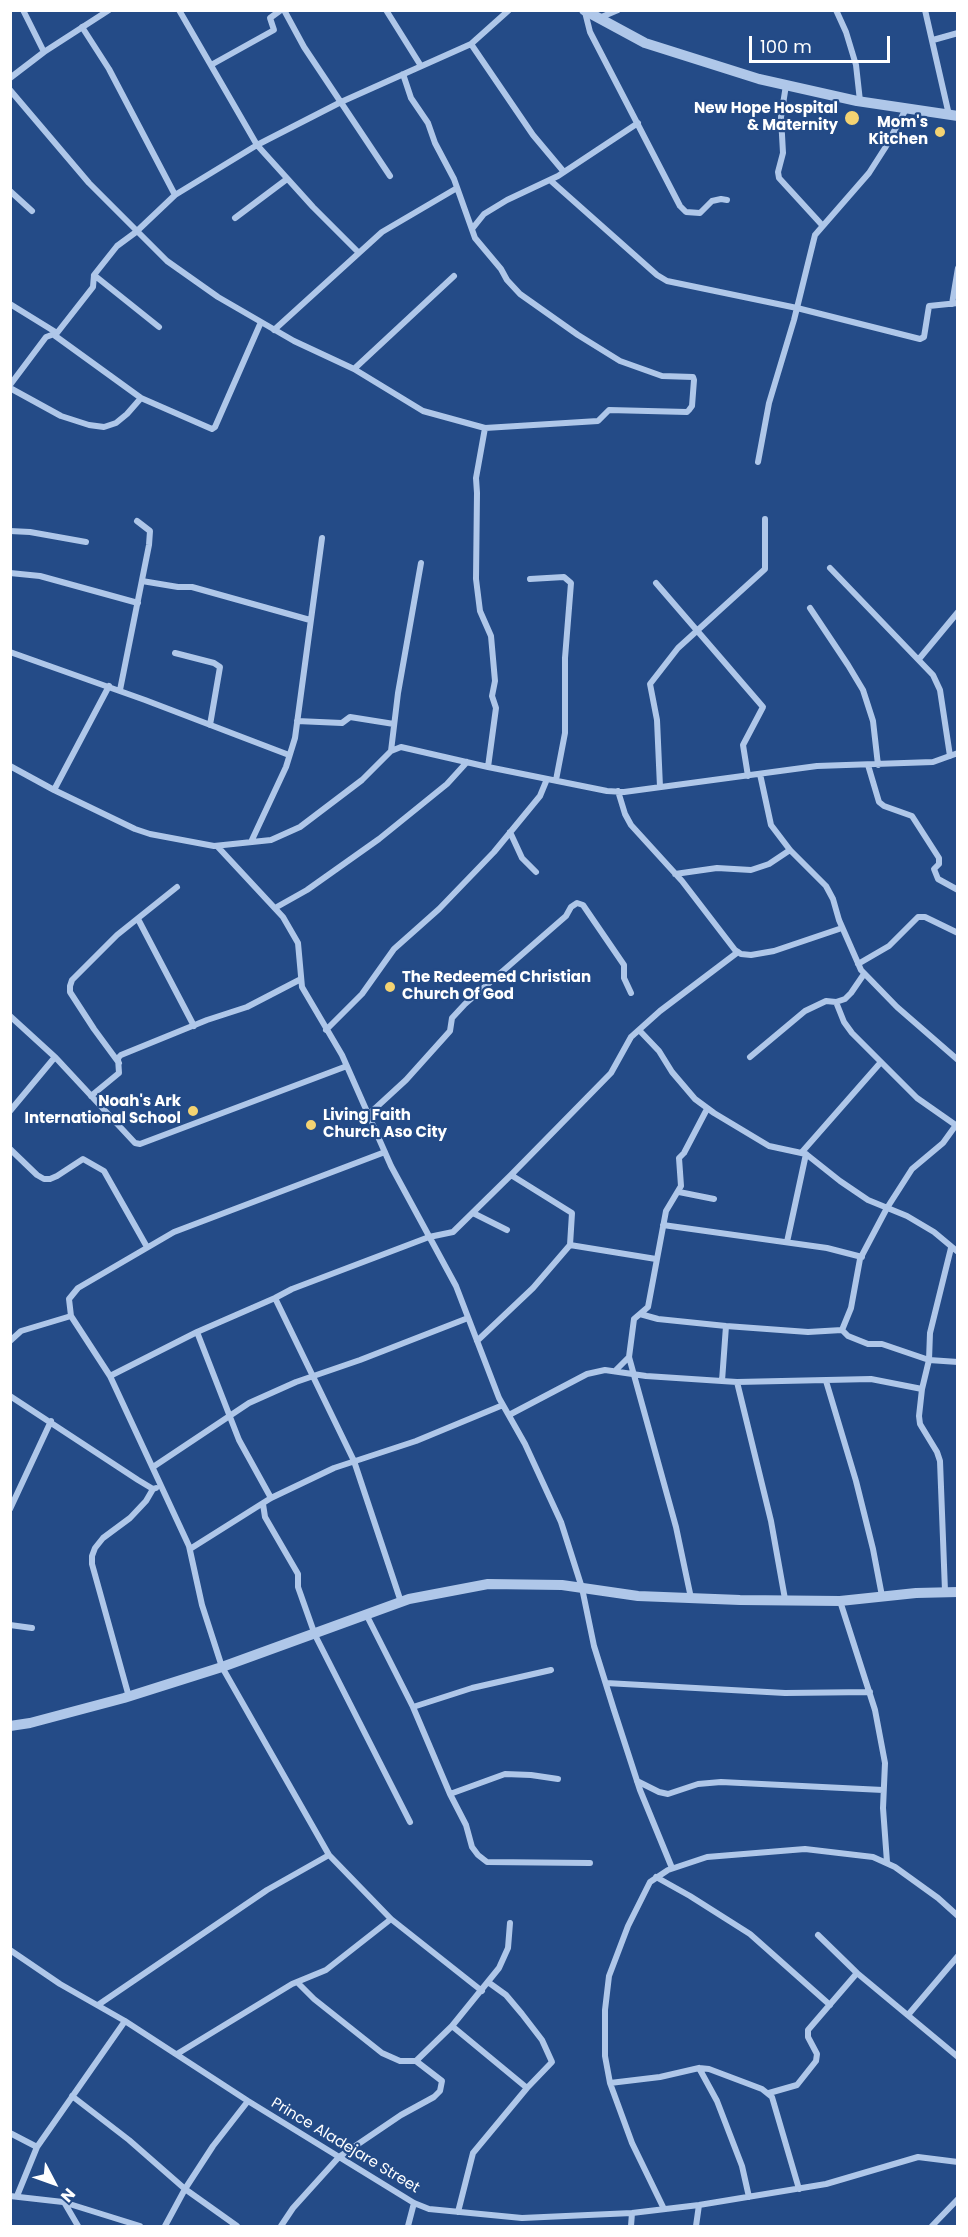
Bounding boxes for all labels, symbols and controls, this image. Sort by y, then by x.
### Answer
scale bar [752,24,893,62]
text: 100 m [760,34,812,59]
place label: New Hope Hospital & Maternity [694,100,838,135]
marker: New Hope Hospital & Maternity [843,109,861,127]
place label: Mom's Kitchen [868,114,928,149]
marker: Mom's Kitchen [933,125,947,139]
place label: The Redeemed Christian Church Of God [402,969,591,1004]
marker: The Redeemed Christian Church Of God [383,980,397,994]
place label: Noah's Ark International School [25,1093,181,1128]
marker: Noah's Ark International School [186,1104,200,1118]
place label: Living Faith Church Aso City [323,1107,447,1142]
marker: Living Faith Church Aso City [304,1118,318,1132]
street label: Prince Aladejare Street [267,2094,423,2198]
north arrow [24,2153,84,2213]
text: N [55,2183,81,2207]

